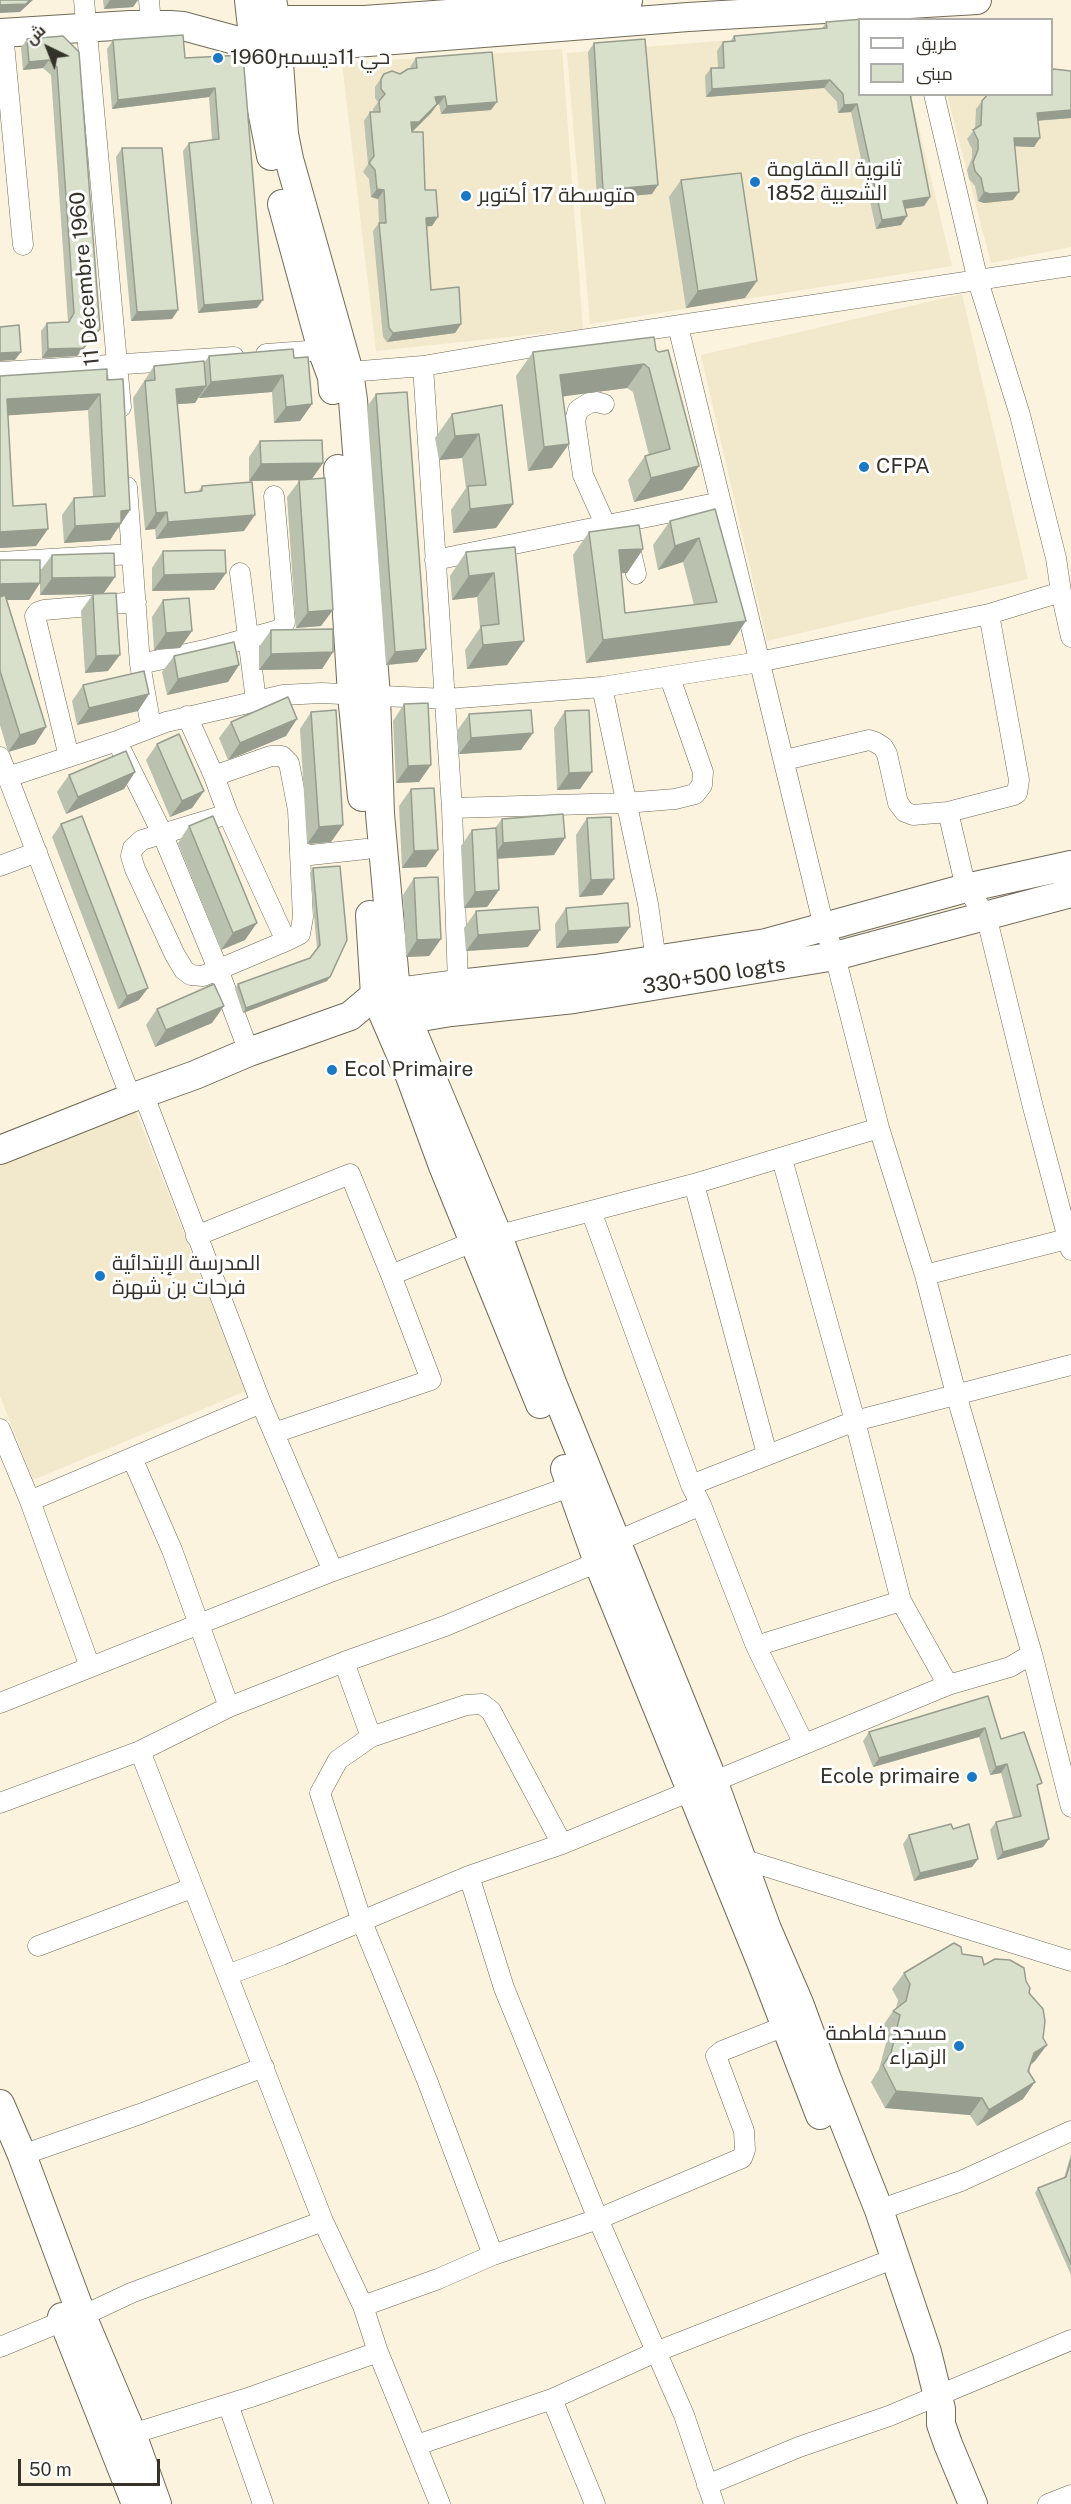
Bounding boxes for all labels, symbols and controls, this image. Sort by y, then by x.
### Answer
north arrow [18,18,78,78]
legend [858,18,1053,96]
text: ش [21,21,49,48]
text: طريق [916,33,957,54]
place label: حي 11ديسمبر1960 [230,45,390,71]
marker: حي 11ديسمبر1960 [211,51,225,65]
text: مبنى [916,63,953,84]
place label: ثانوية المقاومة الشعبية 1852 [767,157,902,207]
marker: ثانوية المقاومة الشعبية 1852 [748,175,762,189]
place label: متوسطة 17 أكتوبر [478,183,635,209]
marker: متوسطة 17 أكتوبر [459,189,473,203]
street label: 11 Décembre 1960 [65,191,105,367]
place label: CFPA [876,454,930,480]
marker: CFPA [857,460,871,474]
street label: 330+500 logts [641,952,787,1000]
place label: Ecol Primaire [344,1057,474,1083]
marker: Ecol Primaire [325,1063,339,1077]
place label: المدرسة الإبتدائية فرحات بن شهرة [112,1251,261,1301]
marker: المدرسة الإبتدائية فرحات بن شهرة [93,1269,107,1283]
place label: Ecole primaire [820,1764,960,1790]
marker: Ecole primaire [965,1770,979,1784]
place label: مسجد فاطمة الزهراء [826,2021,947,2071]
marker: مسجد فاطمة الزهراء [952,2039,966,2053]
scale bar [21,2447,164,2485]
text: 50 m [29,2459,72,2480]

